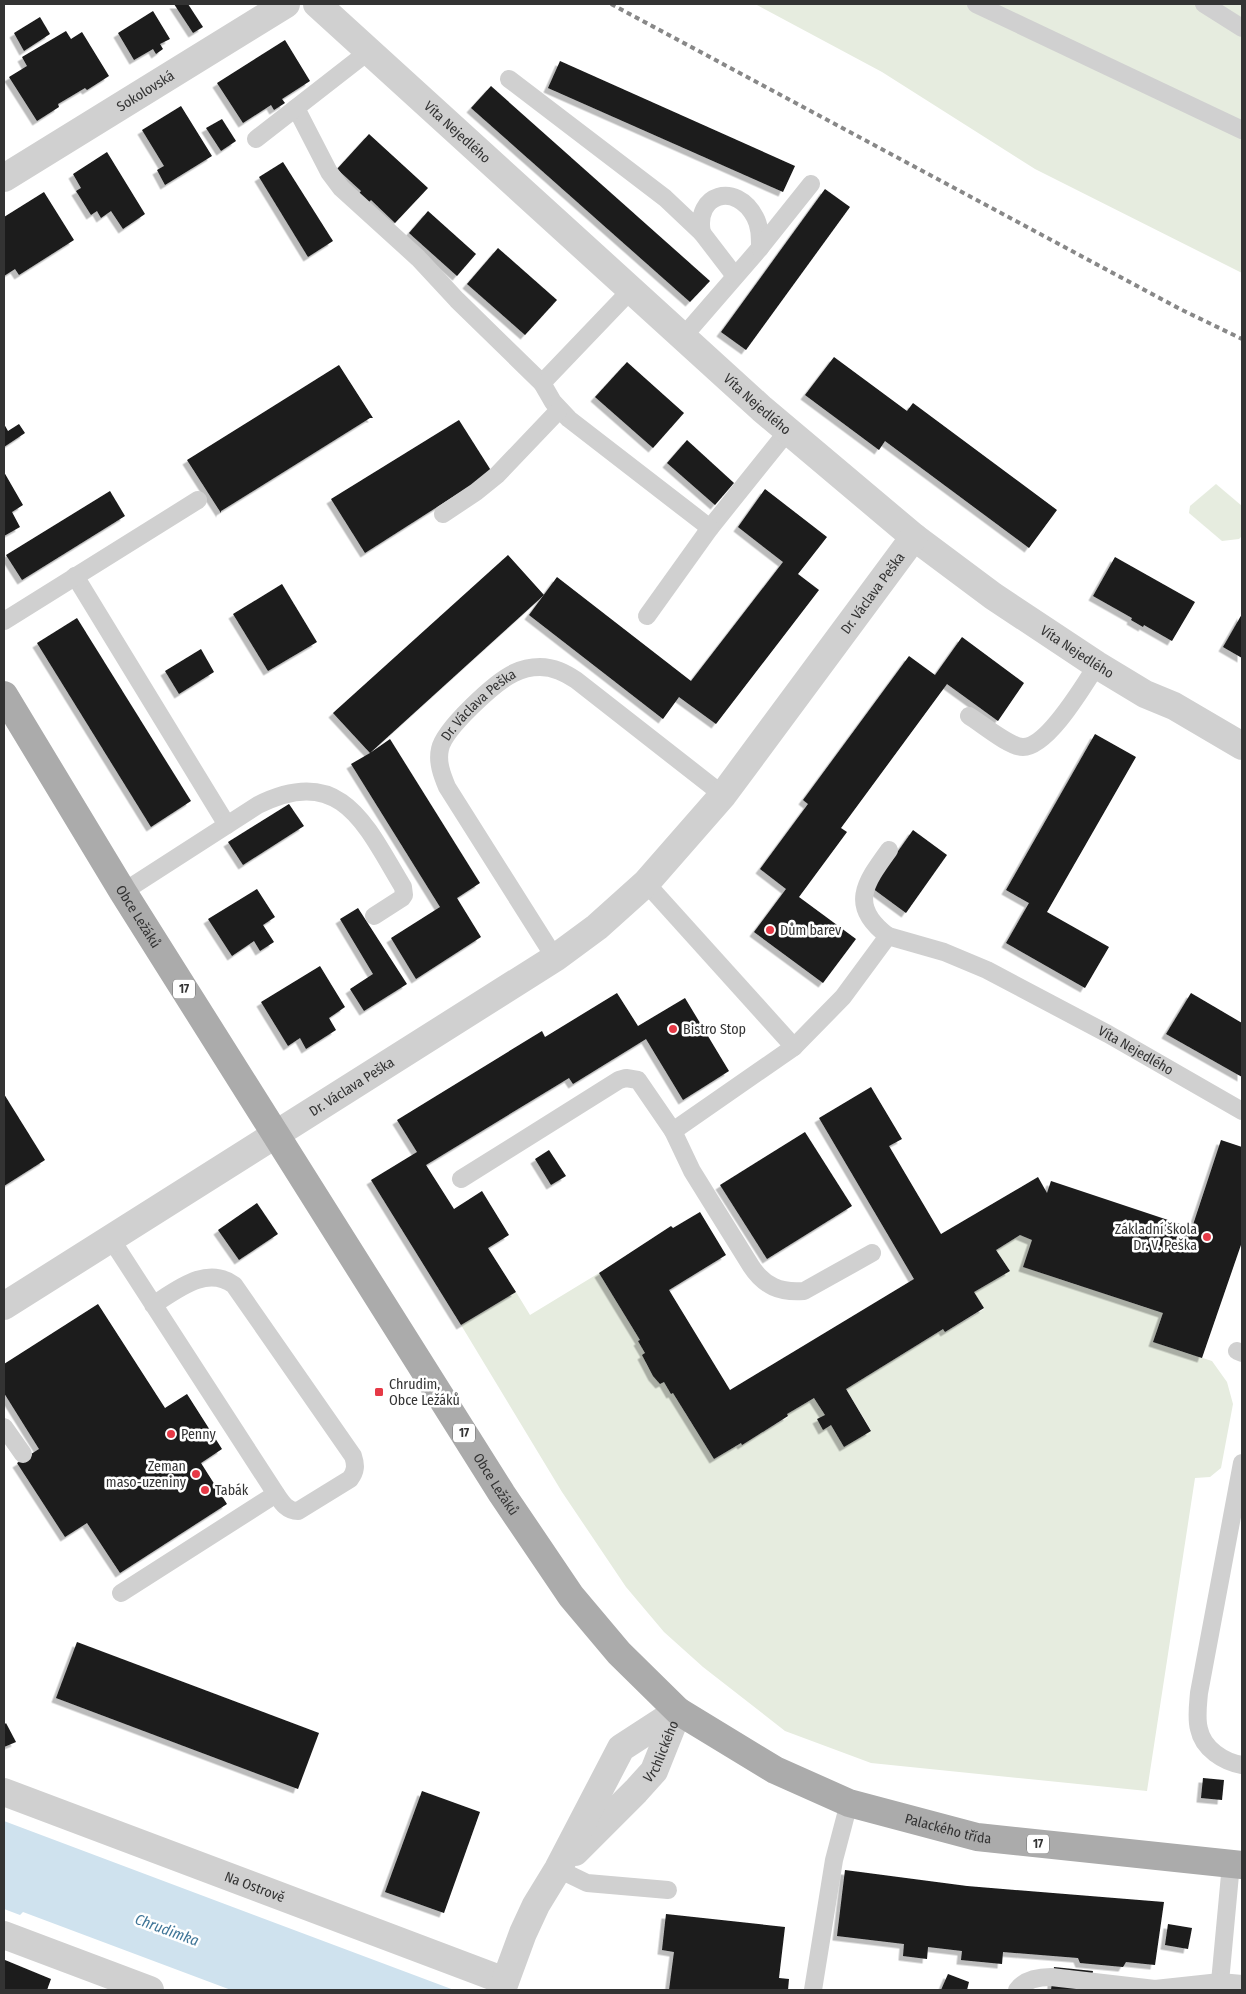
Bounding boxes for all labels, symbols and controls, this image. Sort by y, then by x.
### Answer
street label: Sokolovská [114,67,178,115]
street label: Víta Nejedlého [420,98,494,167]
street label: Víta Nejedlého [720,370,794,439]
street label: Dr. Václava Peška [837,549,909,637]
street label: Víta Nejedlého [1037,622,1117,682]
street label: Dr. Václava Peška [438,666,519,744]
street label: Obce Ležáků [112,882,164,951]
place label: Dům barev [780,922,842,939]
marker: Dům barev [764,924,776,936]
road number: 17 [173,980,195,999]
place label: Bistro Stop [683,1021,746,1038]
street label: Víta Nejedlého [1095,1022,1176,1079]
marker: Bistro Stop [667,1023,679,1035]
street label: Dr. Václava Peška [306,1054,397,1120]
place label: Základní škola Dr. V. Peška [1115,1221,1197,1254]
marker: Základní škola Dr. V. Peška [1201,1231,1213,1243]
place label: Chrudim, Obce Ležáků [389,1376,460,1409]
marker: Chrudim, Obce Ležáků [373,1386,385,1398]
road number: 17 [453,1424,475,1442]
place label: Penny [181,1426,216,1443]
marker: Penny [165,1428,177,1440]
street label: Obce Ležáků [469,1450,522,1519]
place label: Zeman maso-uzeniny [106,1458,187,1491]
marker: Zeman maso-uzeniny [190,1468,202,1480]
place label: Tabák [215,1482,249,1499]
marker: Tabák [199,1484,211,1496]
street label: Vrchlického [640,1718,682,1786]
street label: Palackého třída [903,1810,992,1847]
road number: 17 [1027,1835,1049,1854]
street label: Na Ostrově [222,1868,287,1906]
water label: Chrudimka [133,1910,202,1950]

